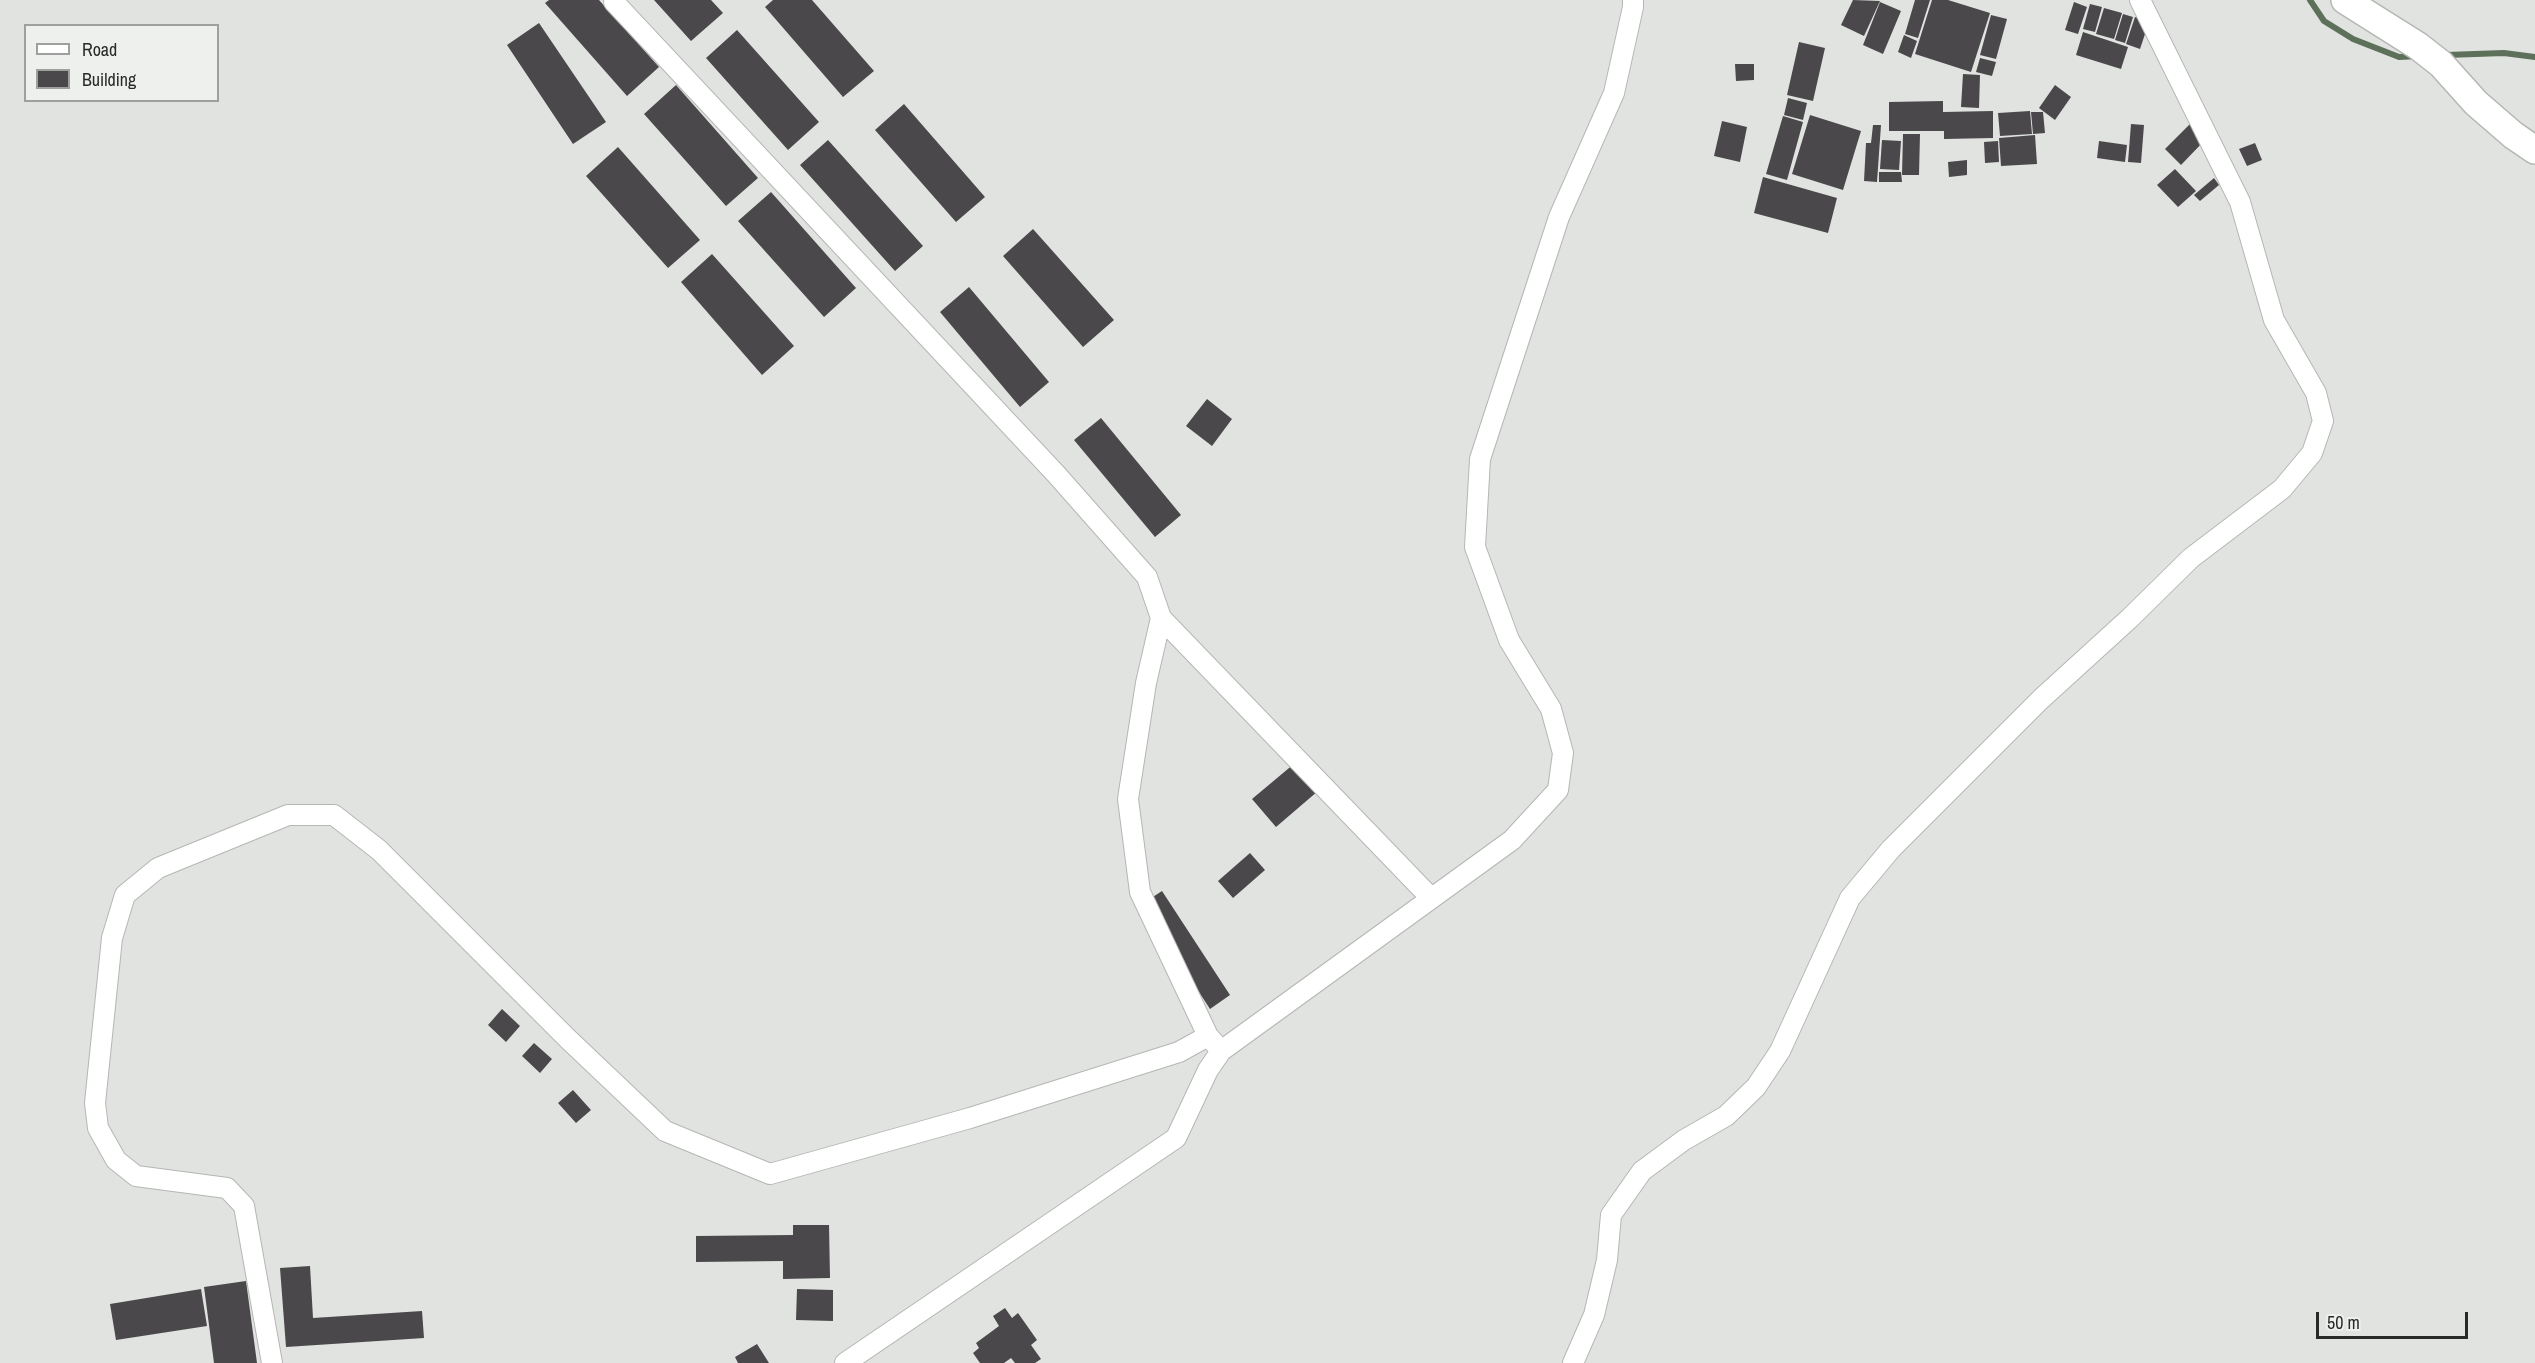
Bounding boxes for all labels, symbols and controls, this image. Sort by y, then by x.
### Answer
legend [24,24,219,102]
text: Road [82,37,117,62]
text: Building [82,67,136,92]
scale bar [2319,1300,2470,1338]
text: 50 m [2327,1310,2360,1335]

